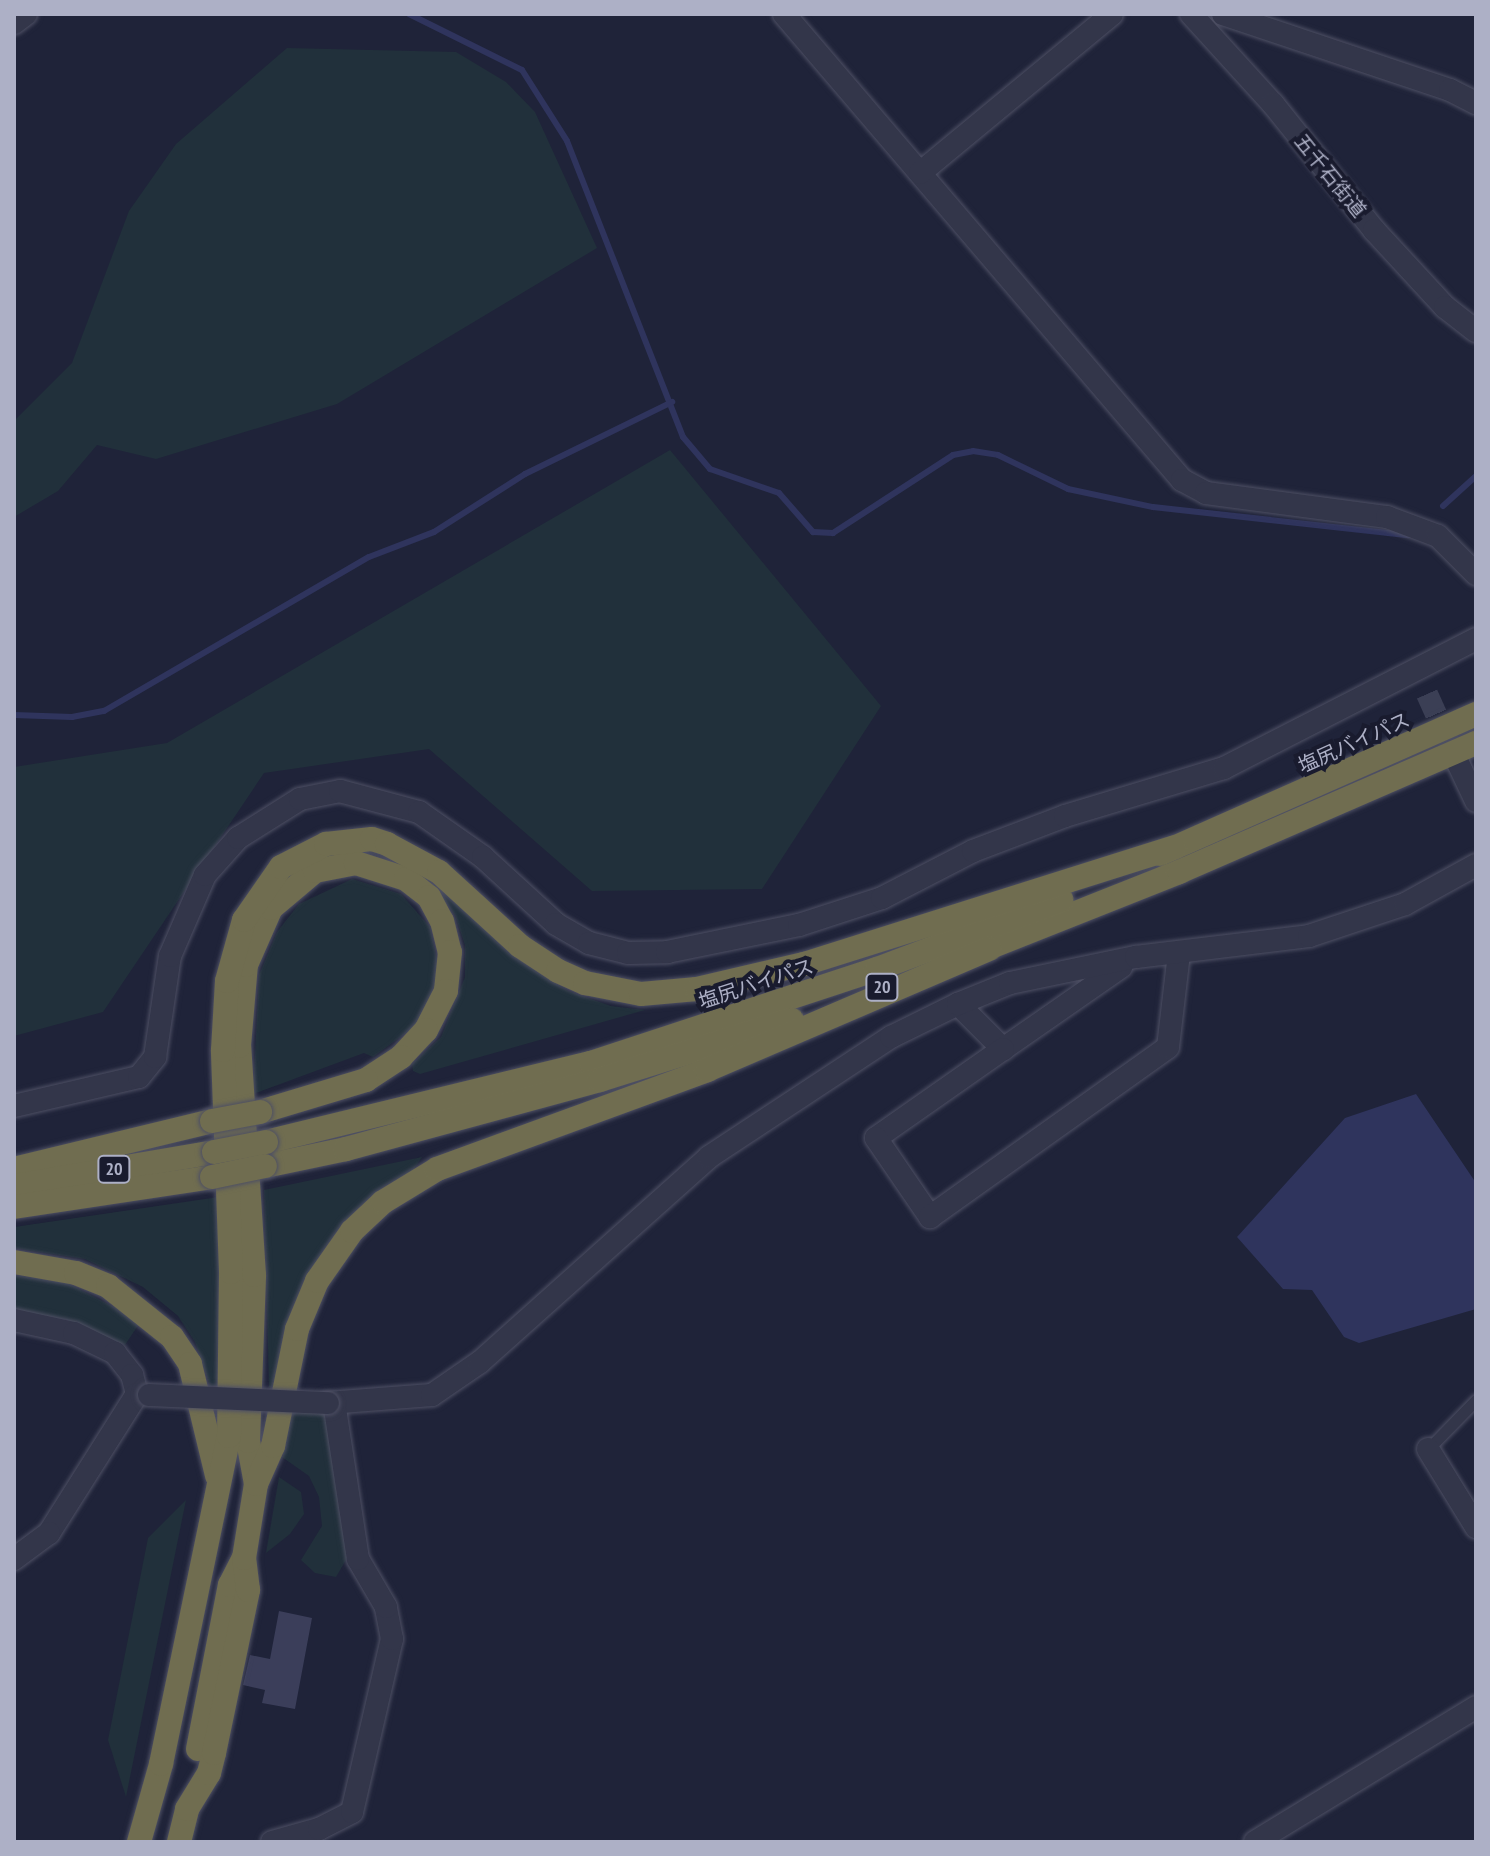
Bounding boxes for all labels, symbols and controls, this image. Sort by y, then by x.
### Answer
street label: 五千石街道 [1289,130,1371,222]
street label: 塩尻バイパス [1294,708,1414,778]
street label: 塩尻バイパス [695,954,817,1014]
road number: 20 [864,973,900,1001]
road number: 20 [96,1155,132,1183]

